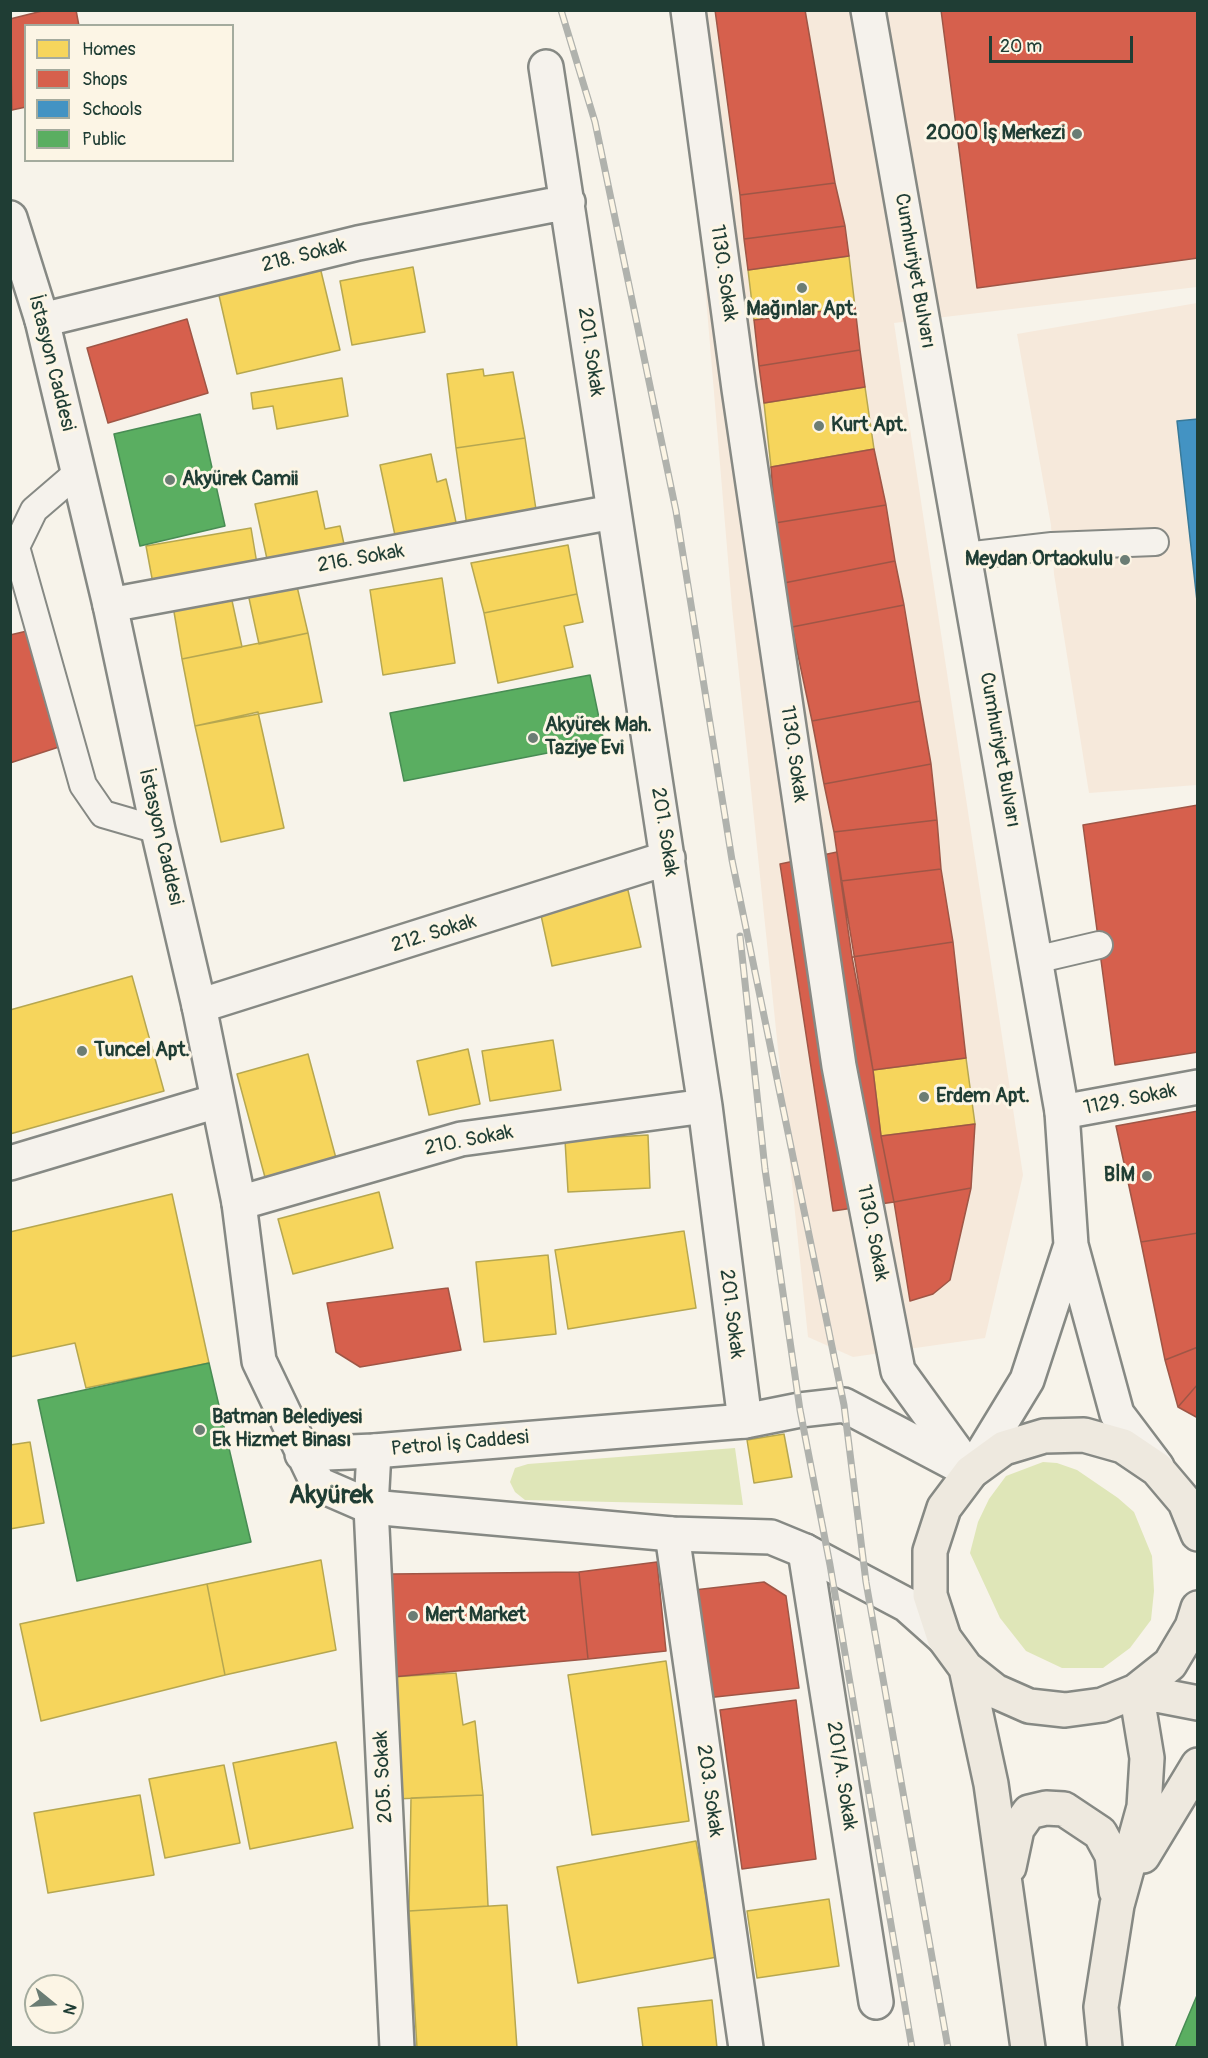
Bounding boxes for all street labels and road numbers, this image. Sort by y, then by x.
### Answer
street label: Cumhuriyet Bulvarı [889,191,939,351]
street label: 1130. Sokak [704,223,742,323]
street label: 218. Sokak [259,234,349,278]
street label: İstasyon Caddesi [22,292,80,434]
street label: 201. Sokak [572,306,608,398]
street label: 216. Sokak [316,540,406,578]
street label: Cumhuriyet Bulvarı [974,670,1024,830]
street label: 1130. Sokak [774,704,812,804]
street label: İstasyon Caddesi [133,766,187,908]
street label: 201. Sokak [645,786,683,878]
street label: 212. Sokak [389,910,479,958]
street label: 1129. Sokak [1081,1079,1179,1121]
street label: 210. Sokak [423,1121,515,1161]
street label: 1130. Sokak [851,1183,893,1283]
street label: 201. Sokak [714,1268,748,1360]
street label: Petrol İş Caddesi [390,1426,530,1462]
street label: 201/A. Sokak [821,1720,861,1832]
street label: 205. Sokak [370,1730,398,1824]
street label: 203. Sokak [691,1743,727,1839]

